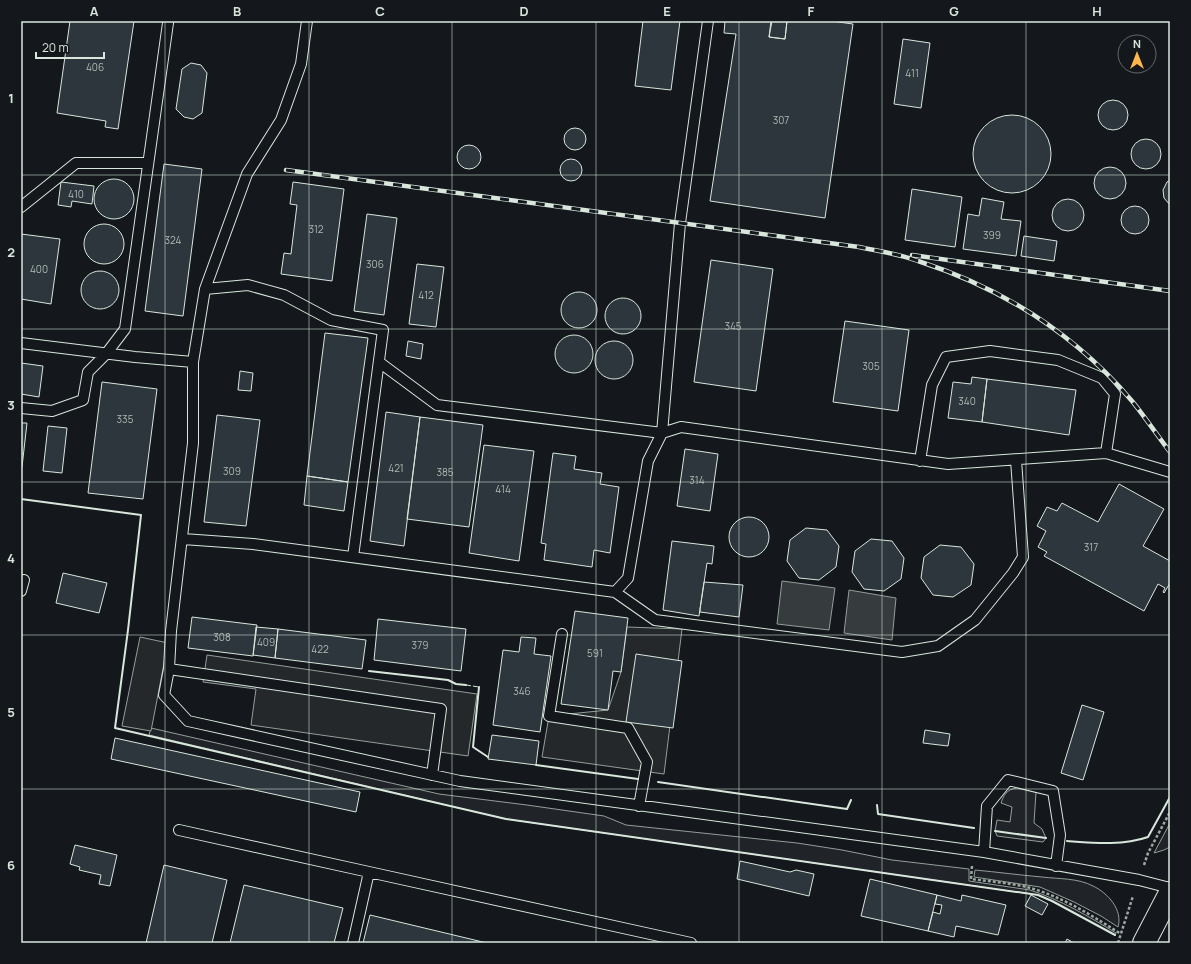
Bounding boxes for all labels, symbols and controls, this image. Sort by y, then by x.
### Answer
text: A [90,2,99,20]
text: B [233,2,241,20]
text: C [375,2,385,20]
text: D [519,2,529,20]
text: E [663,2,671,20]
text: F [808,2,815,20]
text: G [949,2,959,20]
text: H [1092,2,1102,20]
scale bar [36,34,104,60]
north arrow [1117,34,1157,74]
text: N [1133,36,1141,51]
text: 20 m [42,39,69,56]
house number: 406 [86,60,104,74]
house number: 411 [905,66,919,80]
text: 1 [8,89,14,107]
house number: 307 [773,113,789,127]
house number: 410 [68,187,84,201]
house number: 312 [308,222,324,236]
house number: 399 [983,228,1001,242]
house number: 324 [165,233,182,247]
text: 2 [7,243,15,261]
house number: 306 [366,257,384,271]
house number: 400 [30,262,48,276]
house number: 412 [418,288,434,302]
house number: 345 [724,319,742,333]
house number: 305 [862,359,880,373]
house number: 340 [958,394,976,408]
text: 3 [7,396,15,414]
house number: 335 [117,412,134,426]
house number: 421 [388,461,404,475]
house number: 309 [223,464,241,478]
house number: 385 [436,465,454,479]
house number: 314 [689,473,705,487]
house number: 414 [495,482,511,496]
house number: 317 [1084,540,1098,554]
text: 4 [7,549,15,567]
house number: 308 [213,630,231,644]
house number: 409 [257,635,275,649]
house number: 379 [412,638,428,652]
house number: 422 [311,642,329,656]
house number: 591 [587,646,603,660]
house number: 346 [513,684,531,698]
text: 5 [7,703,15,721]
text: 6 [7,856,15,874]

